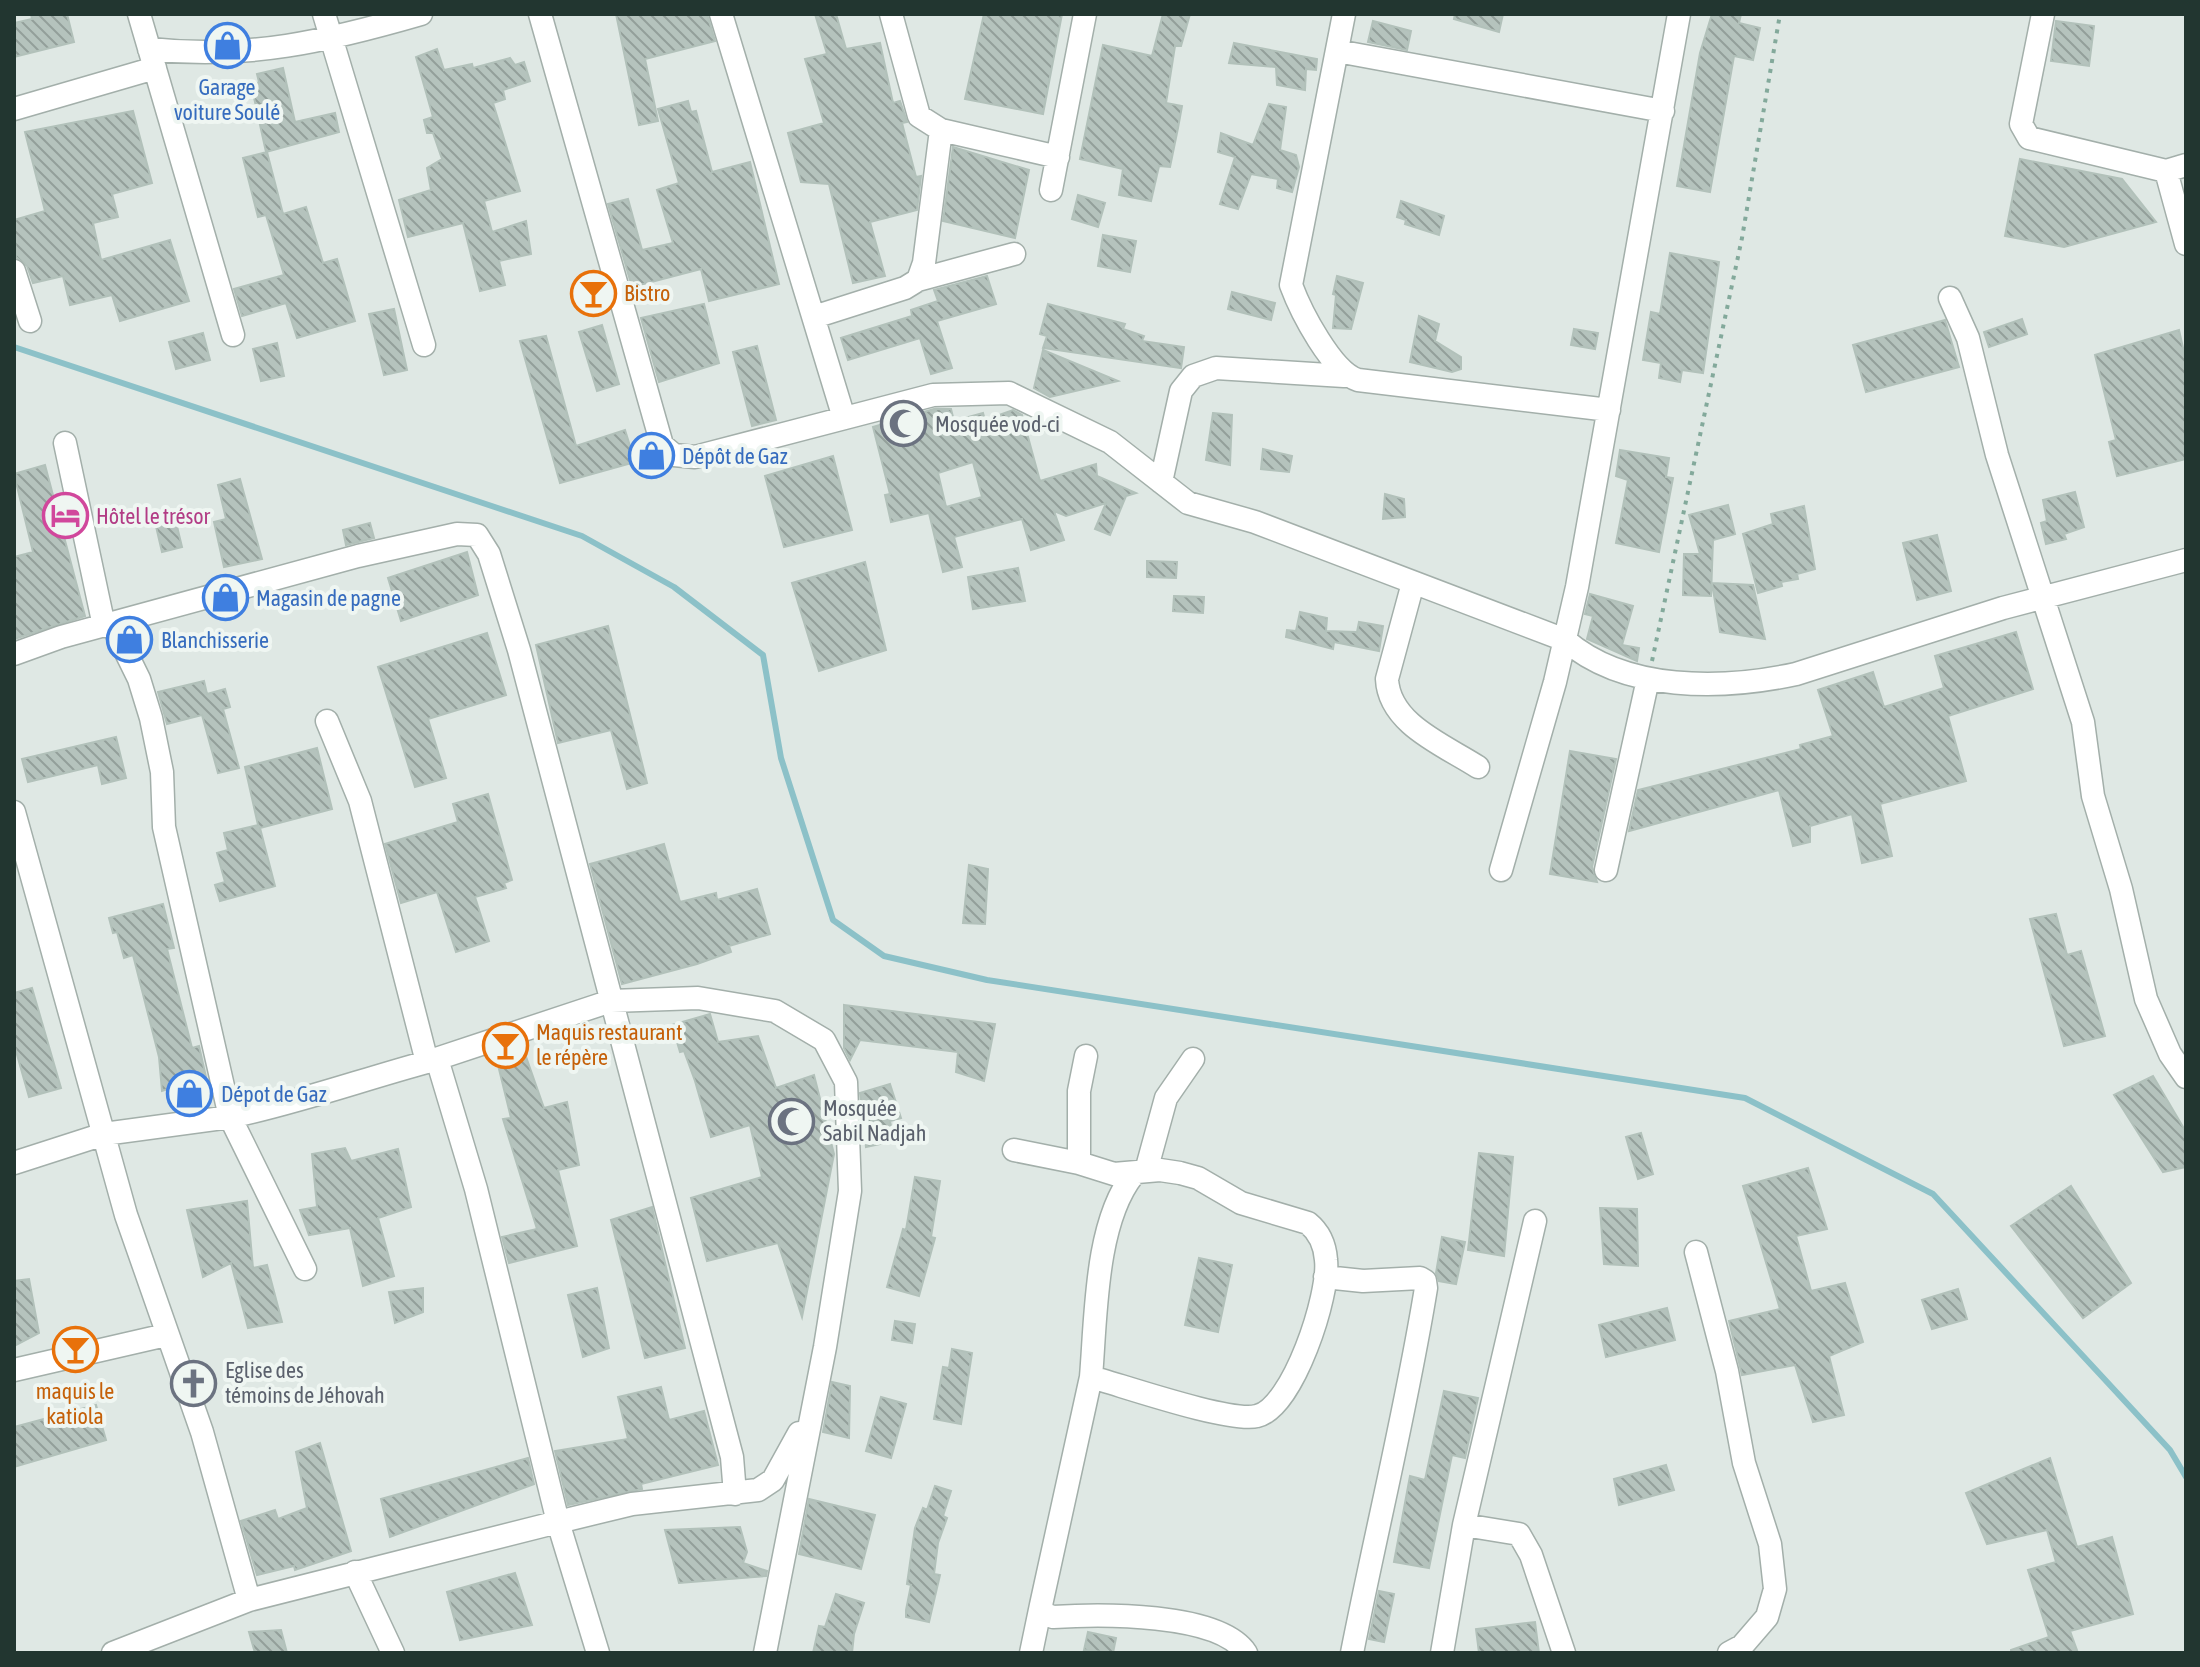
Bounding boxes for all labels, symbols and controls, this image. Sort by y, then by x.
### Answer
shop icon: Garage voiture Soulé [203,22,251,70]
place label: Garage voiture Soulé [174,74,280,125]
bar icon: Bistro [569,269,617,317]
place label: Bistro [624,280,670,306]
mosque icon: Mosquée vod-ci [880,400,928,448]
place label: Mosquée vod-ci [935,411,1060,437]
shop icon: Dépôt de Gaz [627,432,675,480]
place label: Dépôt de Gaz [682,443,788,469]
hotel icon: Hôtel le trésor [41,492,89,540]
place label: Hôtel le trésor [96,503,211,529]
shop icon: Magasin de pagne [201,574,249,622]
place label: Magasin de pagne [256,585,401,611]
shop icon: Blanchisserie [106,616,154,664]
place label: Blanchisserie [161,627,269,653]
place label: Maquis restaurant le répère [536,1019,683,1070]
bar icon: Maquis restaurant le répère [481,1021,529,1069]
shop icon: Dépot de Gaz [166,1070,214,1118]
place label: Dépot de Gaz [221,1081,327,1107]
place label: Mosquée Sabil Nadjah [823,1095,926,1146]
mosque icon: Mosquée Sabil Nadjah [768,1097,816,1145]
bar icon: maquis le katiola [51,1326,99,1374]
place label: Eglise des témoins de Jéhovah [225,1357,385,1408]
church icon: Eglise des témoins de Jéhovah [170,1359,218,1407]
place label: maquis le katiola [36,1378,114,1429]

